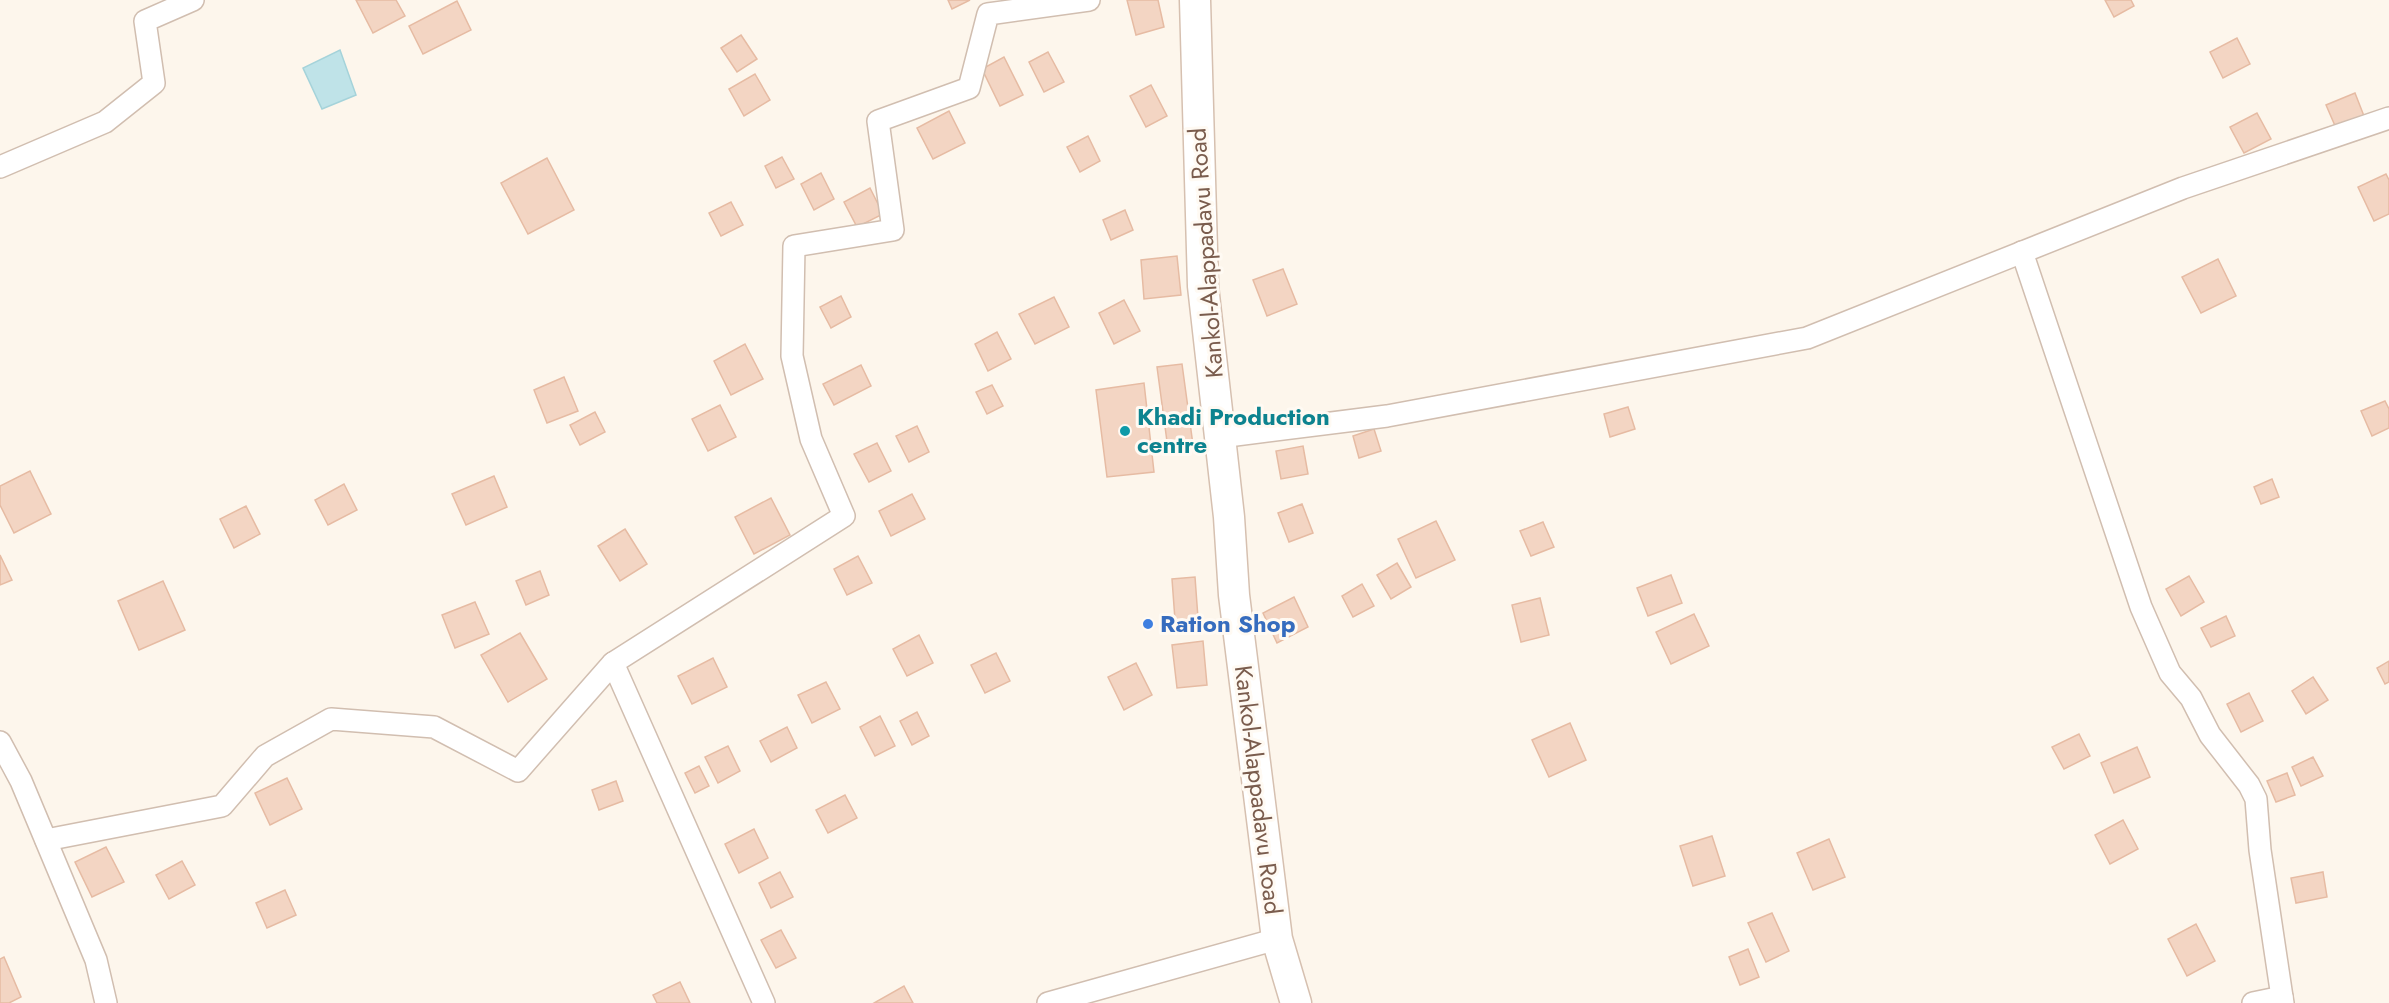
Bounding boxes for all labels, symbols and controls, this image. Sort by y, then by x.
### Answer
street label: Kankol-Alappadavu Road [1179,127,1232,379]
place label: Khadi Production centre [1137,399,1330,462]
marker: Khadi Production centre [1118,424,1132,438]
place label: Ration Shop [1160,606,1296,641]
marker: Ration Shop [1141,617,1155,631]
street label: Kankol-Alappadavu Road [1226,663,1291,916]

